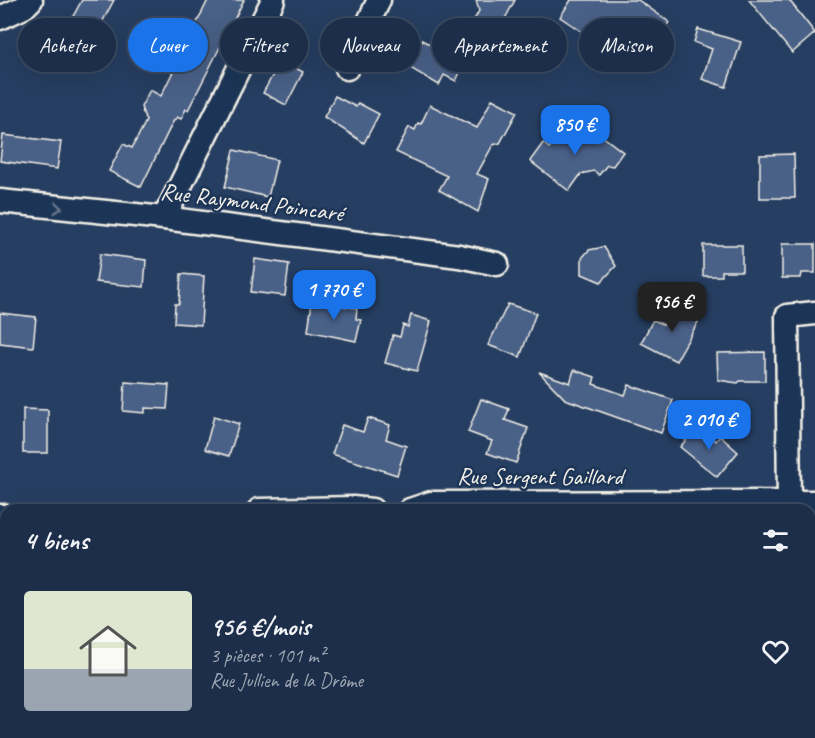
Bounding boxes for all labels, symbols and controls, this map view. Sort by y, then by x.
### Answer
chip: Acheter [18,18,116,72]
chip: Louer [128,18,208,72]
chip: Filtres [220,18,308,72]
chip: Nouveau [320,18,420,72]
chip: Appartement [432,18,567,72]
chip: Maison [579,18,674,72]
pin: 850 € [533,105,617,156]
text: 850 € [555,112,595,137]
street label: Rue Raymond Poincaré [159,176,349,229]
one-way arrow [54,202,63,215]
pin: 1 770 € [279,270,389,321]
text: 1 770 € [307,277,361,302]
pin: 956 € [630,282,714,333]
text: 956 € [652,289,692,314]
pin: 2 010 € [654,400,764,451]
text: 2 010 € [682,407,736,432]
street label: Rue Sergent Gaillard [457,461,627,491]
text: 4 biens [24,524,88,557]
icon: filters [759,524,792,557]
text: 956 €/mois [210,610,310,643]
icon: home [72,615,144,687]
icon: heart [759,635,792,668]
text: 3 pièces · 101 m² [210,643,325,668]
text: Rue Jullien de la Drôme [210,668,363,693]

